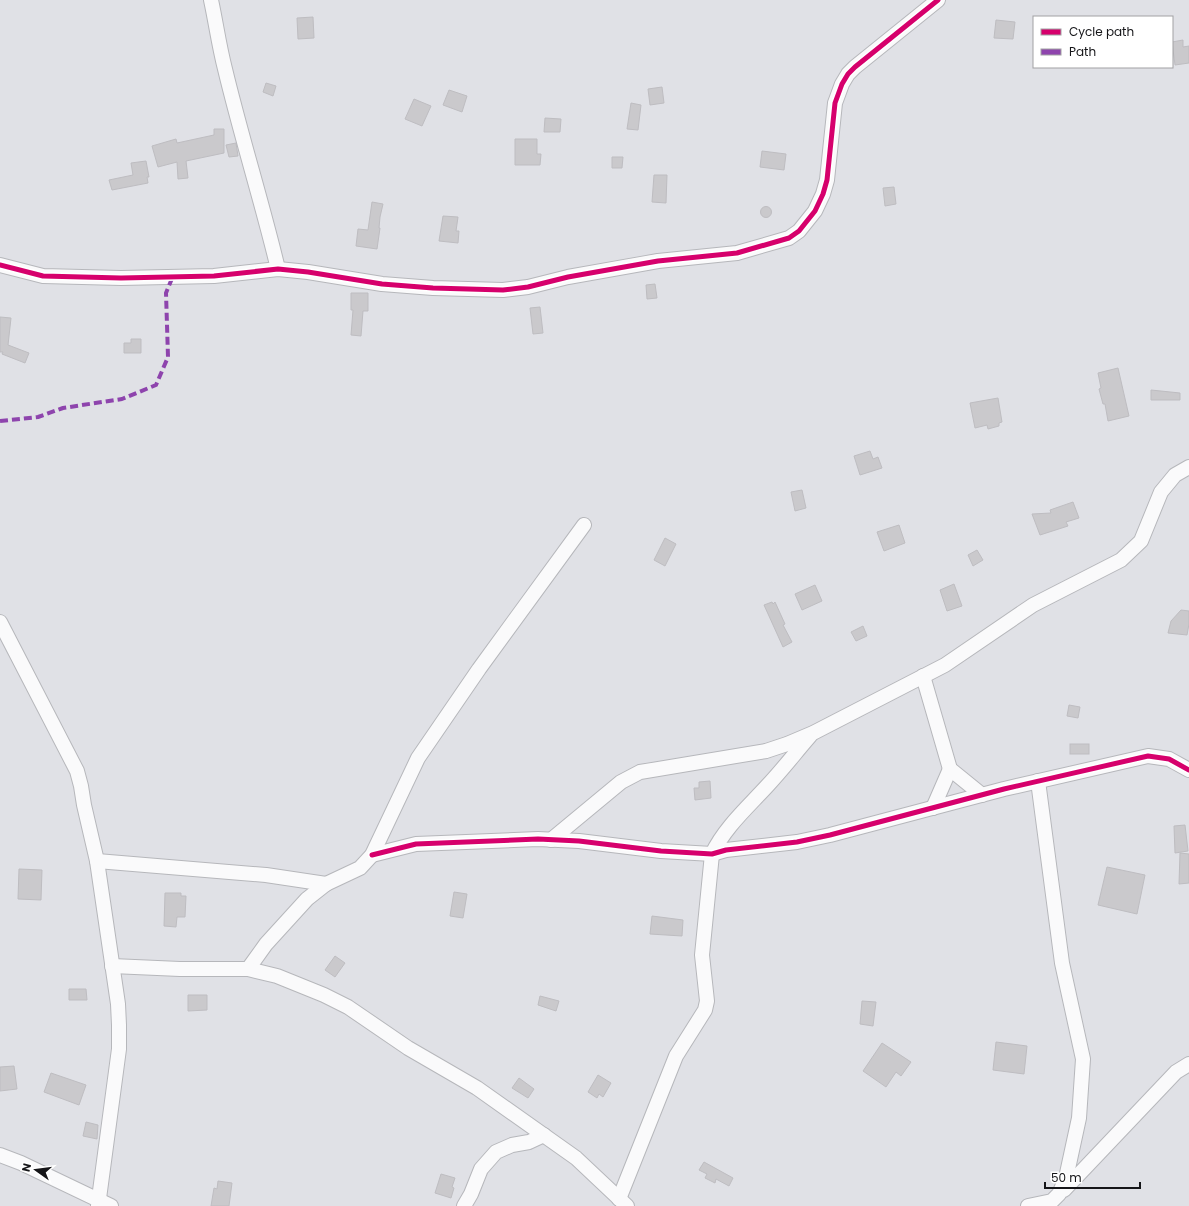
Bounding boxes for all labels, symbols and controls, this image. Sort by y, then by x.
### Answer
legend [1033,16,1173,68]
text: Cycle path [1069,23,1134,40]
text: Path [1069,43,1096,60]
north arrow [16,1150,56,1190]
text: N [18,1162,35,1174]
scale bar [1045,1164,1140,1190]
text: 50 m [1051,1169,1082,1186]

